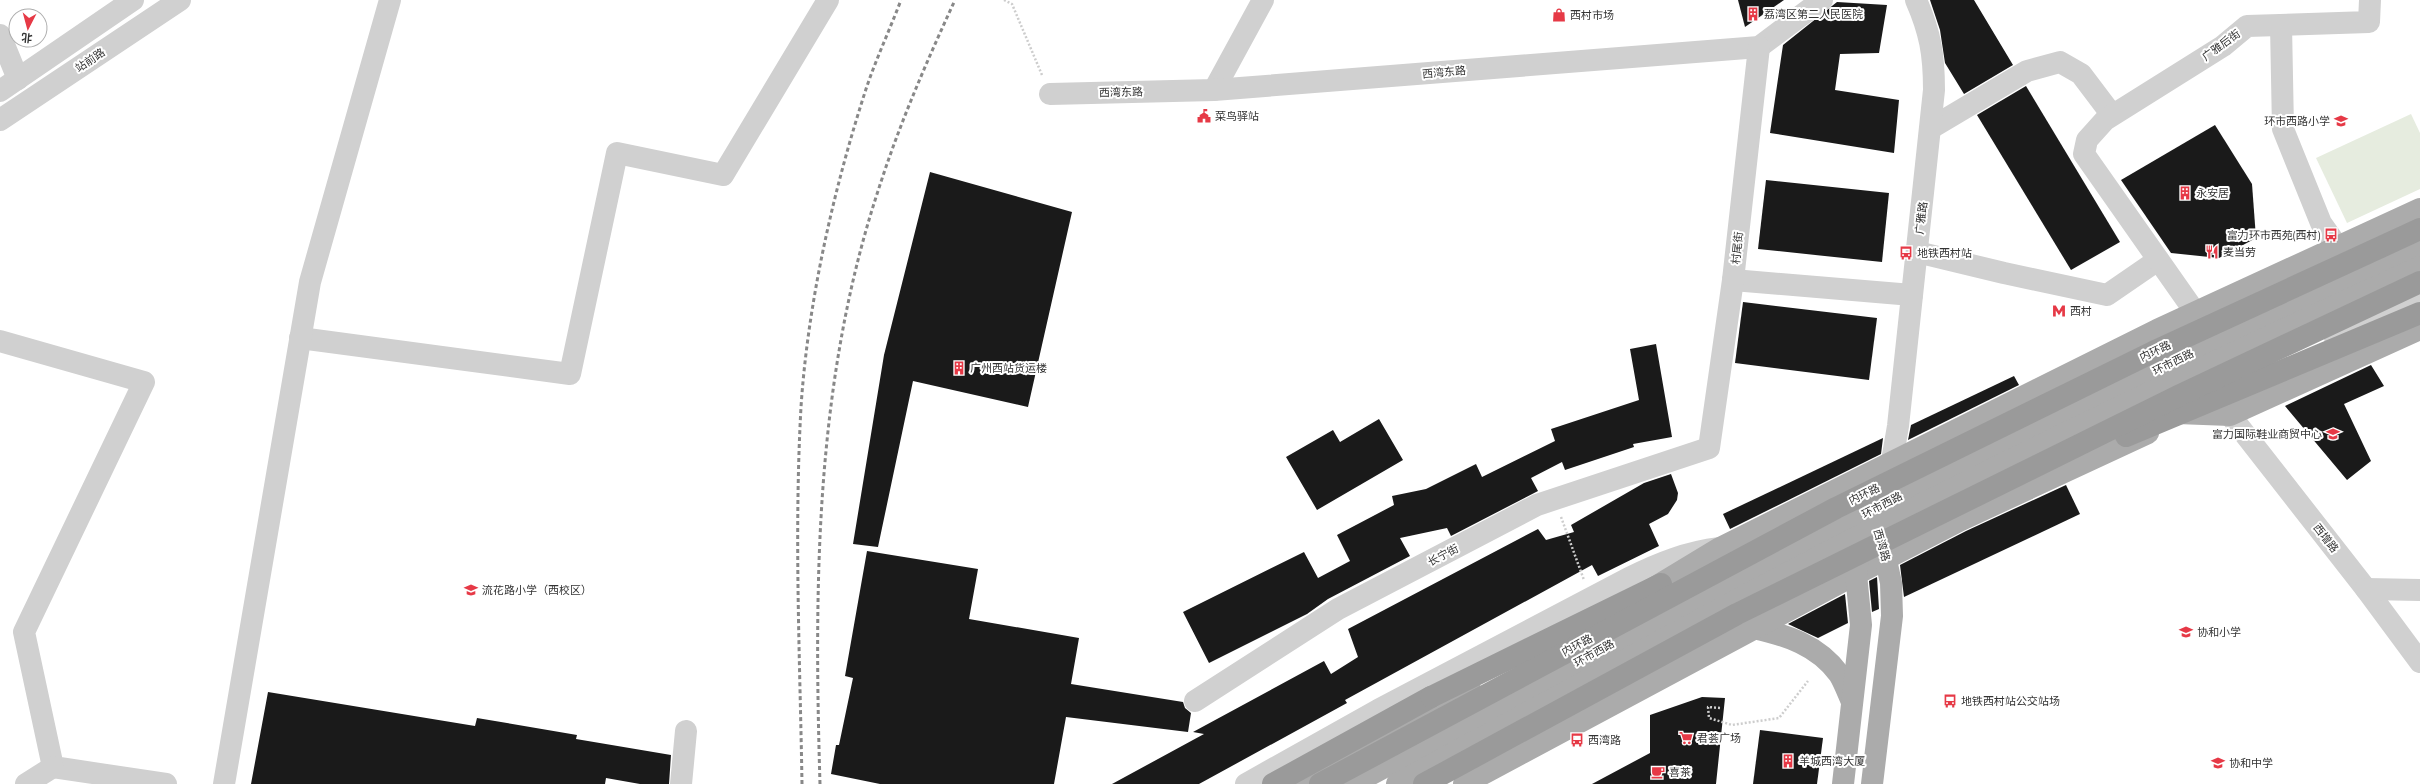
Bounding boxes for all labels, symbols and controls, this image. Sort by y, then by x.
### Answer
building icon: 荔湾区第二人民医院 [1745,6,1761,22]
shop icon: 西村市场 [1551,7,1567,23]
place label: 荔湾区第二人民医院 [1764,7,1863,21]
north arrow [8,8,48,48]
place label: 西村市场 [1570,8,1614,22]
street label: 广雅后街 [2199,26,2243,64]
text: 北 [21,30,33,45]
street label: 站前路 [72,45,108,75]
street label: 西湾东路 [1421,63,1467,81]
street label: 西湾东路 [1099,85,1143,99]
public building icon: 菜鸟驿站 [1196,108,1212,124]
place label: 菜鸟驿站 [1215,109,1259,123]
school or university icon: 环市西路小学 [2333,113,2349,129]
place label: 环市西路小学 [2264,114,2330,128]
building icon: 永安居 [2177,185,2193,201]
place label: 永安居 [2196,186,2229,200]
street label: 广雅路 [1912,201,1930,235]
bus stop icon: 富力环市西苑(西村) [2323,227,2339,243]
place label: 富力环市西苑(西村) [2227,228,2320,242]
street label: 村尾街 [1728,231,1746,265]
restaurant icon: 麦当劳 [2204,244,2220,260]
bus stop icon: 地铁西村站 [1898,245,1914,261]
place label: 麦当劳 [2223,245,2256,259]
place label: 地铁西村站 [1917,246,1972,260]
metro station icon: 西村 [2051,303,2067,319]
place label: 西村 [2070,304,2092,318]
street label: 内环路 [2137,338,2173,364]
street label: 环市西路 [2150,346,2196,378]
building icon: 广州西站货运楼 [951,360,967,376]
place label: 广州西站货运楼 [970,361,1047,375]
school or university icon: 富力国际鞋业商贸中心 [2325,426,2341,442]
place label: 富力国际鞋业商贸中心 [2212,427,2322,441]
street label: 内环路 [1846,480,1882,508]
street label: 环市西路 [1859,489,1905,521]
street label: 西增路 [2310,521,2342,555]
street label: 西湾路 [1871,527,1893,563]
street label: 长宁街 [1425,541,1461,569]
school or university icon: 流花路小学（西校区） [463,582,479,598]
place label: 流花路小学（西校区） [482,583,592,597]
school or university icon: 协和小学 [2178,624,2194,640]
place label: 协和小学 [2197,625,2241,639]
street label: 内环路 [1559,631,1595,659]
street label: 环市西路 [1571,636,1617,670]
bus stop icon: 地铁西村站公交站场 [1942,693,1958,709]
place label: 地铁西村站公交站场 [1961,694,2060,708]
supermarket icon: 君荟广场 [1678,730,1694,746]
place label: 君荟广场 [1697,731,1741,745]
bus stop icon: 西湾路 [1569,732,1585,748]
place label: 西湾路 [1588,733,1621,747]
building icon: 羊城西湾大厦 [1780,753,1796,769]
place label: 羊城西湾大厦 [1799,754,1865,768]
school or university icon: 协和中学 [2210,755,2226,771]
place label: 协和中学 [2229,756,2273,770]
cafe icon: 喜茶 [1650,764,1666,780]
place label: 喜茶 [1669,765,1691,779]

